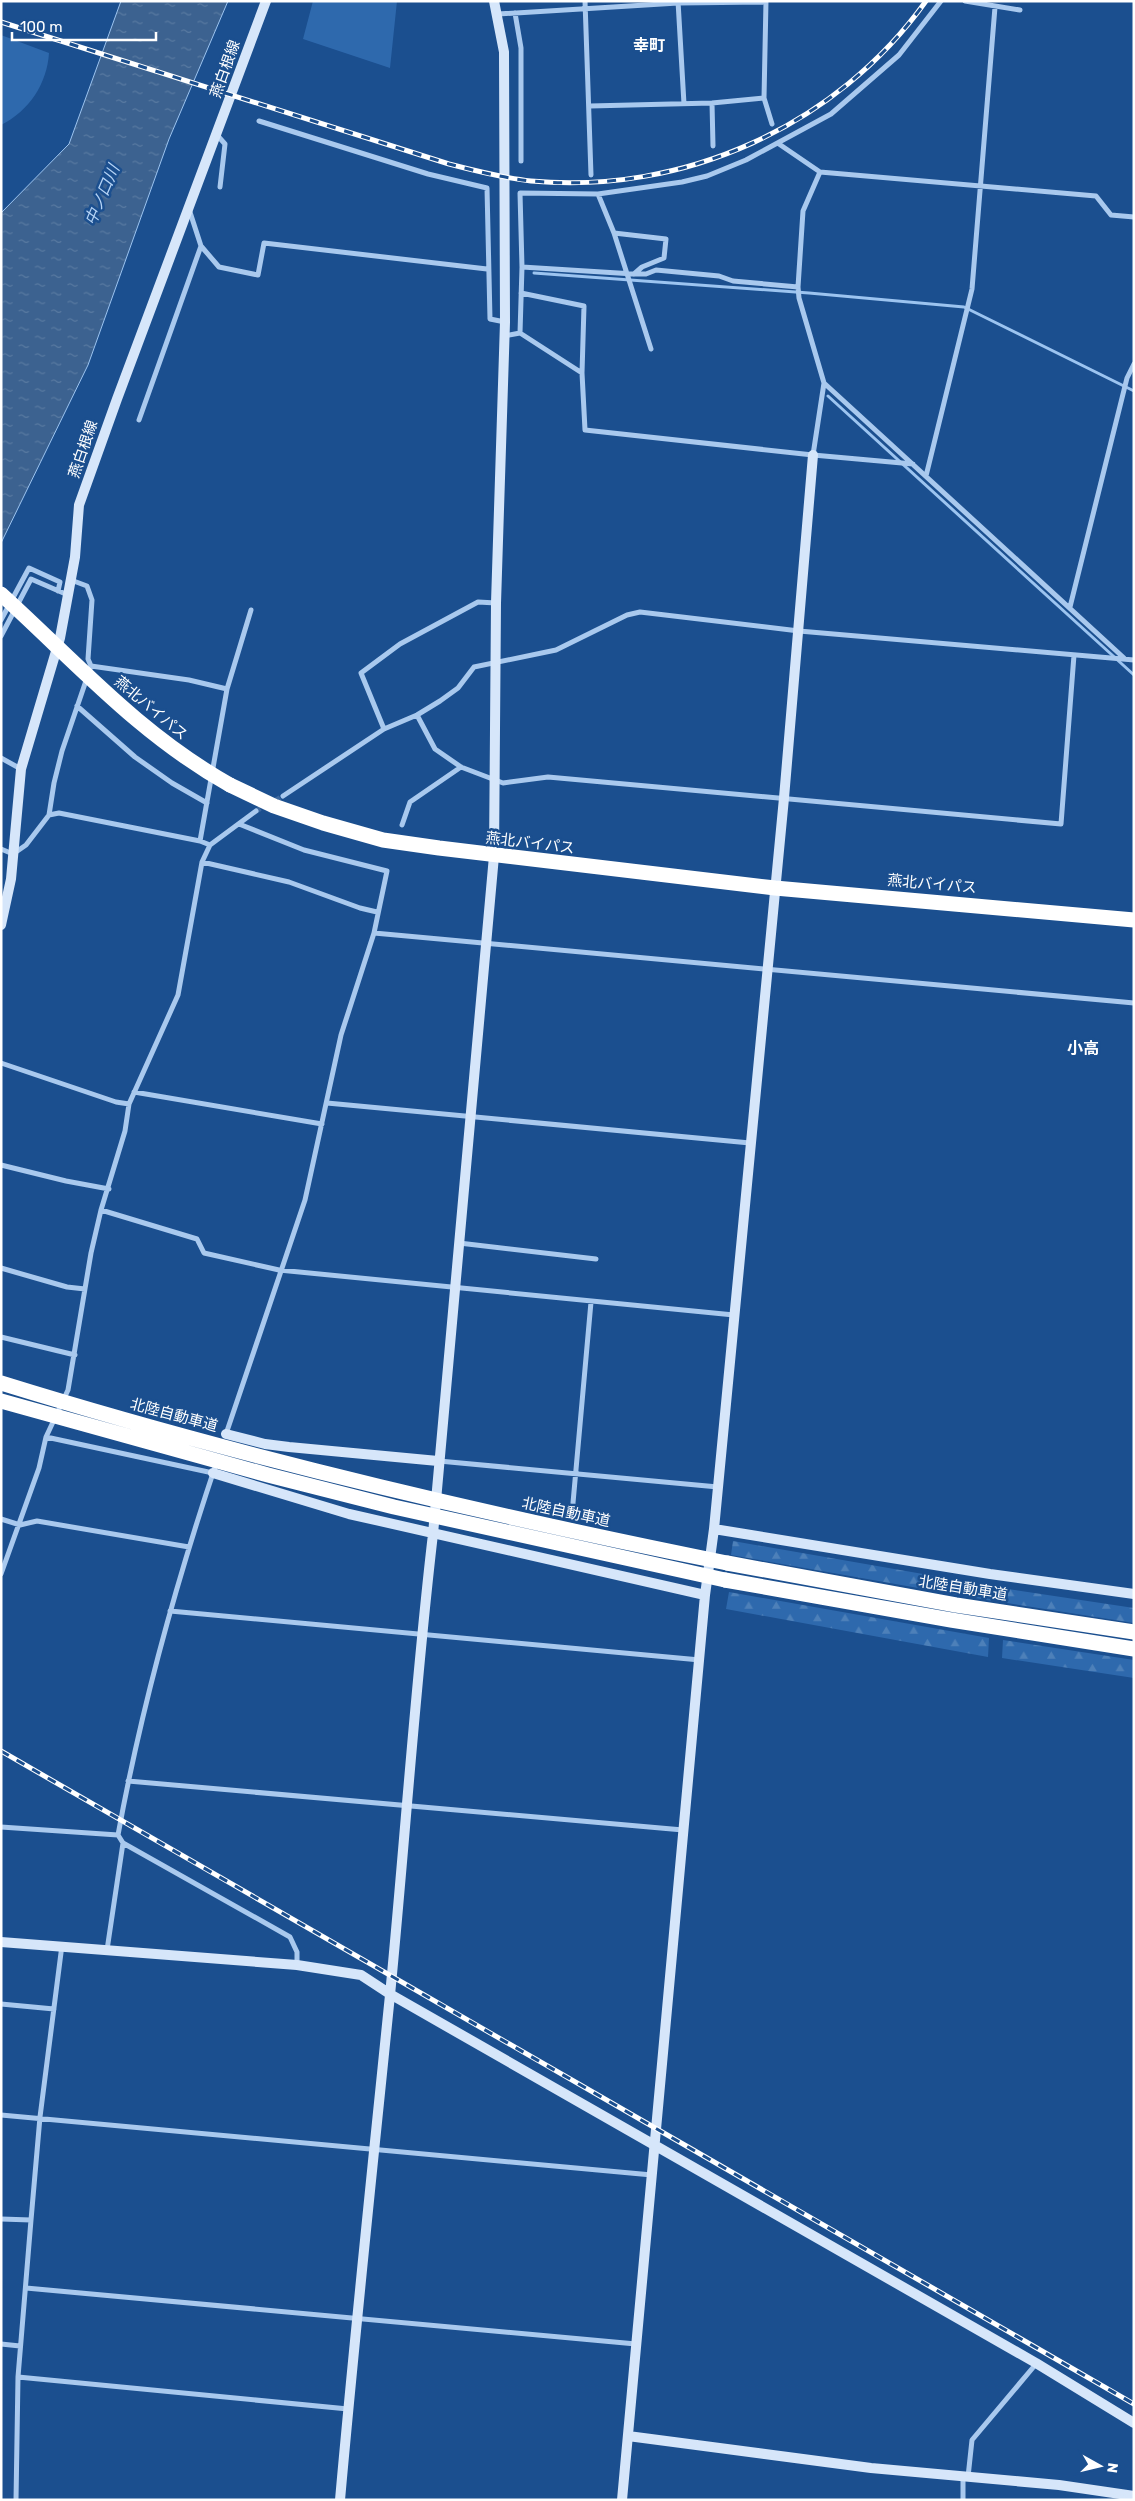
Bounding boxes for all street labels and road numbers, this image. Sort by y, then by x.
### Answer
street label: 燕白根線 [206,38,244,100]
street label: 燕白根線 [65,418,101,480]
street label: 燕北バイパス [111,672,191,744]
street label: 燕北バイパス [484,829,576,857]
street label: 燕北バイパス [887,871,977,897]
street label: 北陸自動車道 [128,1395,220,1435]
street label: 北陸自動車道 [520,1494,612,1530]
street label: 北陸自動車道 [917,1572,1009,1604]

